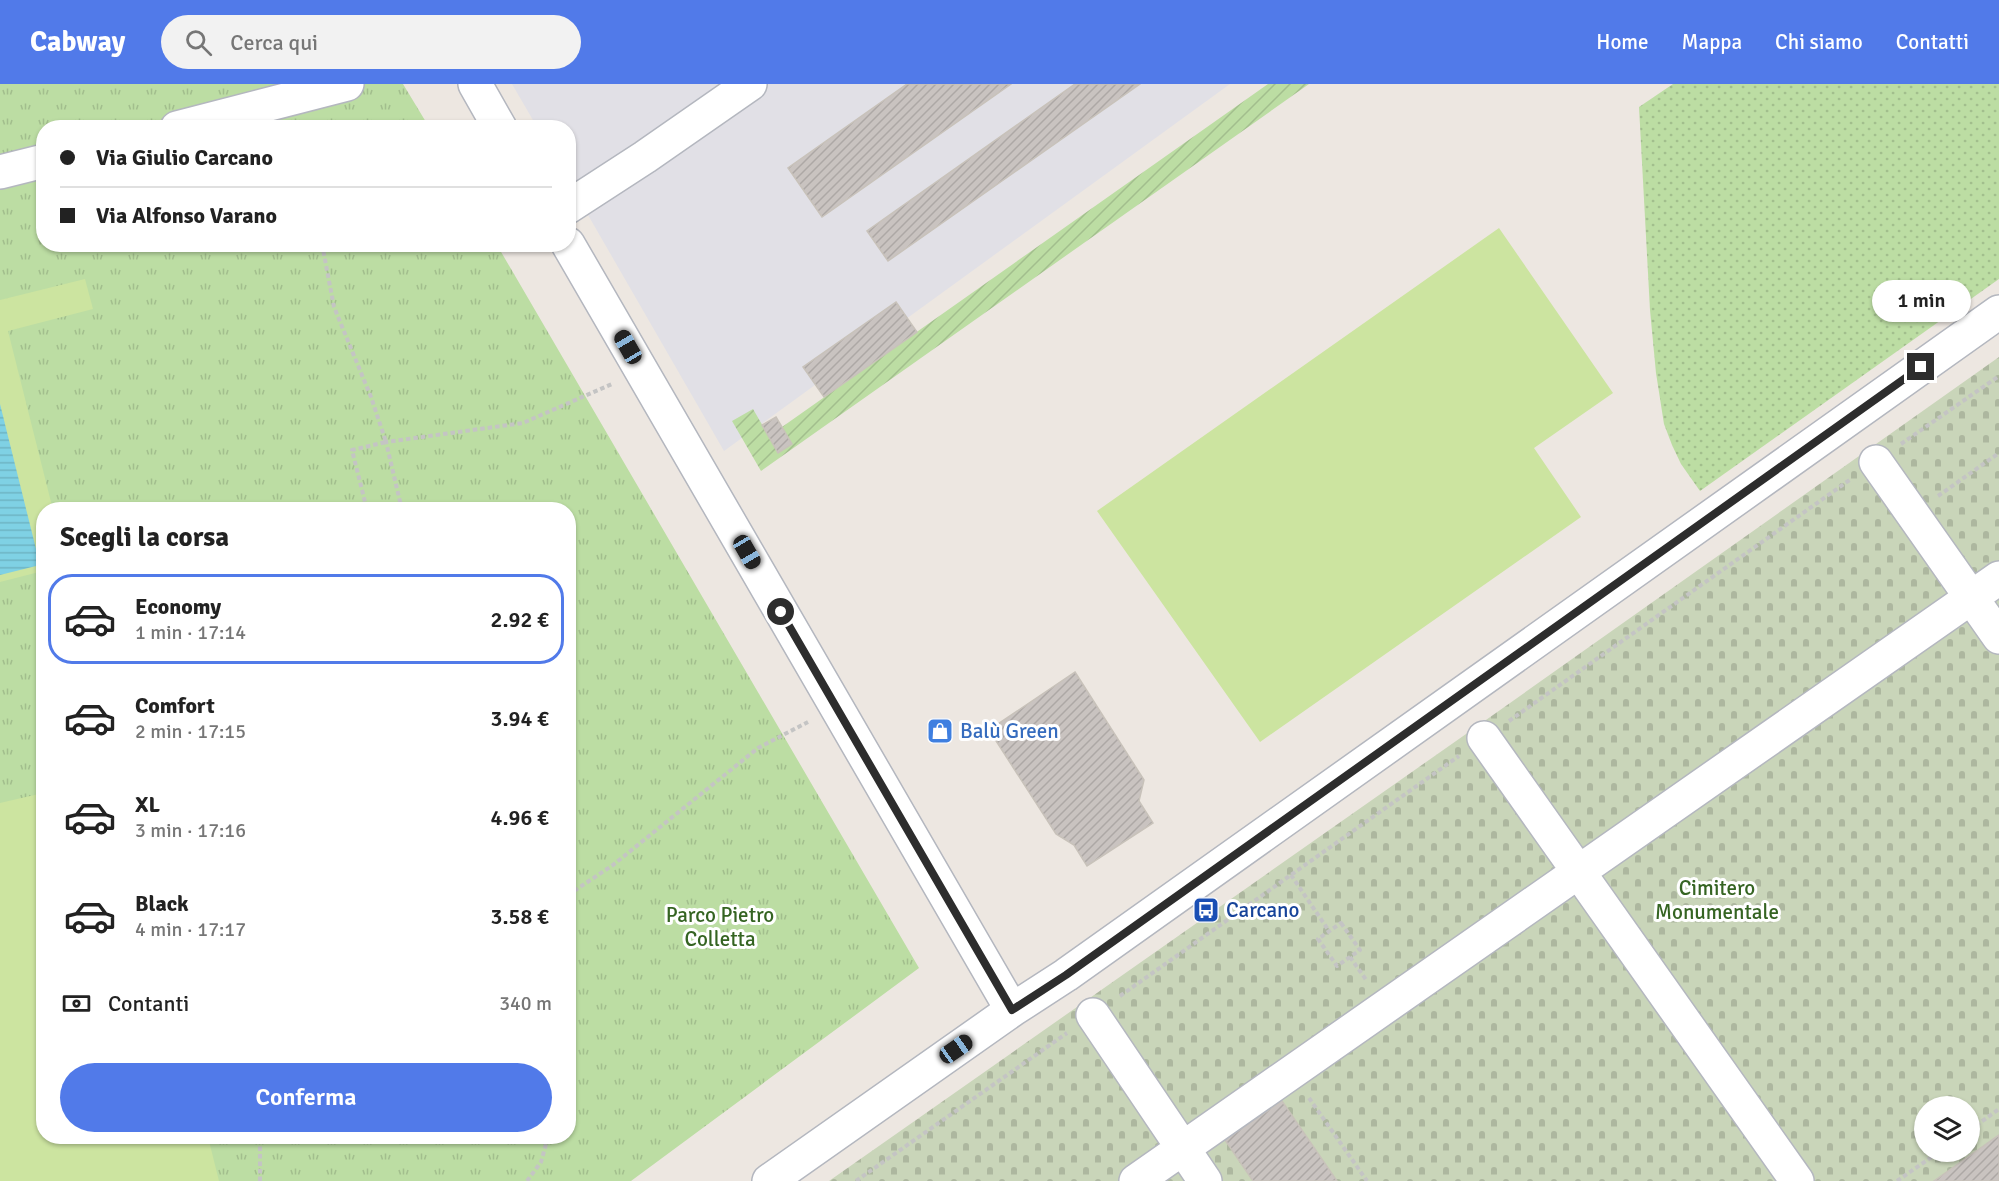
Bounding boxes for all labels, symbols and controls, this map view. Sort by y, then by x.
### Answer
search box [161,15,581,69]
text: Cabway [30,25,125,59]
icon: search [182,26,215,59]
text: Cerca qui [230,29,318,56]
text: Home [1596,29,1649,55]
text: Mappa [1682,29,1742,55]
text: Chi siamo [1775,29,1863,55]
text: Contatti [1896,29,1969,55]
text: Via Giulio Carcano [96,144,273,171]
text: Via Alfonso Varano [96,202,277,229]
callout: 1 min [1872,280,1970,322]
text: 1 min [1898,288,1945,313]
car [611,327,645,367]
route end [1907,353,1934,380]
text: Scegli la corsa [60,521,229,554]
car [730,532,764,572]
icon: car [63,592,117,646]
text: Economy [135,593,221,620]
route start [767,598,794,625]
text: 2.92 € [491,606,549,633]
text: 1 min · 17:14 [135,620,246,645]
icon: car [63,691,117,745]
text: Comfort [135,692,215,719]
text: 3.94 € [491,705,549,732]
shop icon: Balù Green [925,716,955,746]
place label: Balù Green [960,718,1059,744]
text: 2 min · 17:15 [135,719,246,744]
icon: car [63,790,117,844]
text: XL [135,791,160,818]
text: 4.96 € [491,804,549,831]
text: 3 min · 17:16 [135,818,246,843]
park label: Cimitero Monumentale [1655,875,1779,925]
icon: car [63,889,117,943]
text: Black [135,890,189,917]
bus stop icon: Carcano [1191,895,1221,925]
place label: Carcano [1226,897,1299,923]
park label: Parco Pietro Colletta [666,902,774,952]
text: 3.58 € [491,903,549,930]
text: 4 min · 17:17 [135,917,246,942]
icon: cash [60,987,93,1020]
text: Contanti [108,990,189,1017]
text: 340 m [499,991,552,1016]
car [936,1031,976,1067]
button: Conferma [60,1063,552,1132]
map controls [1914,1096,1980,1162]
button: layers [1914,1096,1980,1162]

